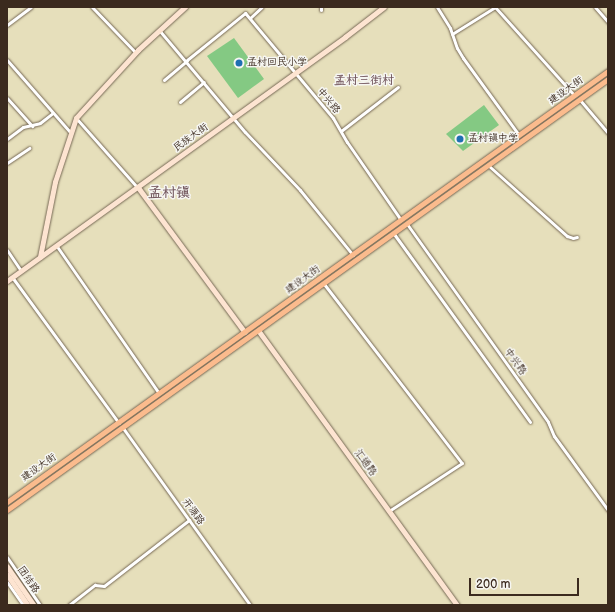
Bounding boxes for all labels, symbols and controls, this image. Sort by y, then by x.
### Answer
place label: 孟村回民小学 [247,57,307,69]
marker: 孟村回民小学 [234,58,244,68]
district label: 孟村三街村 [334,74,394,88]
street label: 建设大街 [546,74,586,108]
street label: 中兴路 [314,86,342,116]
street label: 民族大街 [171,121,211,155]
place label: 孟村镇中学 [468,133,518,145]
marker: 孟村镇中学 [455,134,465,144]
district label: 孟村镇 [148,185,190,201]
street label: 建设大街 [283,263,323,297]
street label: 中兴路 [501,346,529,378]
street label: 汇通路 [351,447,379,479]
street label: 建设大街 [19,452,59,484]
street label: 开源路 [179,496,207,528]
street label: 团结路 [14,564,42,596]
scale bar [471,570,581,596]
text: 200 m [476,577,510,592]

